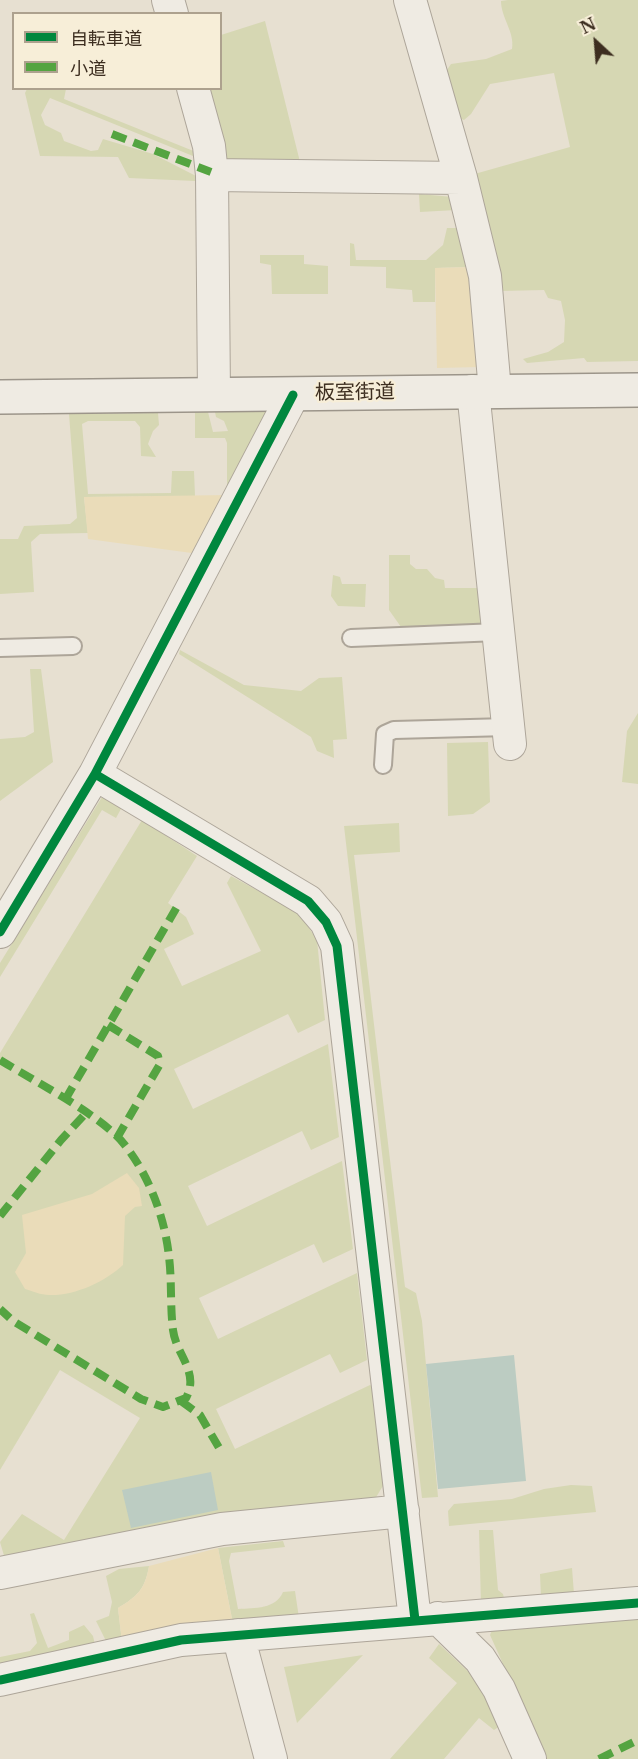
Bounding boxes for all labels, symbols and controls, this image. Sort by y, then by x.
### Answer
legend [12,12,222,90]
north arrow [566,12,626,72]
text: N [577,14,599,38]
text: 自転車道 [70,28,142,50]
text: 小道 [70,58,106,80]
street label: 板室街道 [315,380,395,406]

